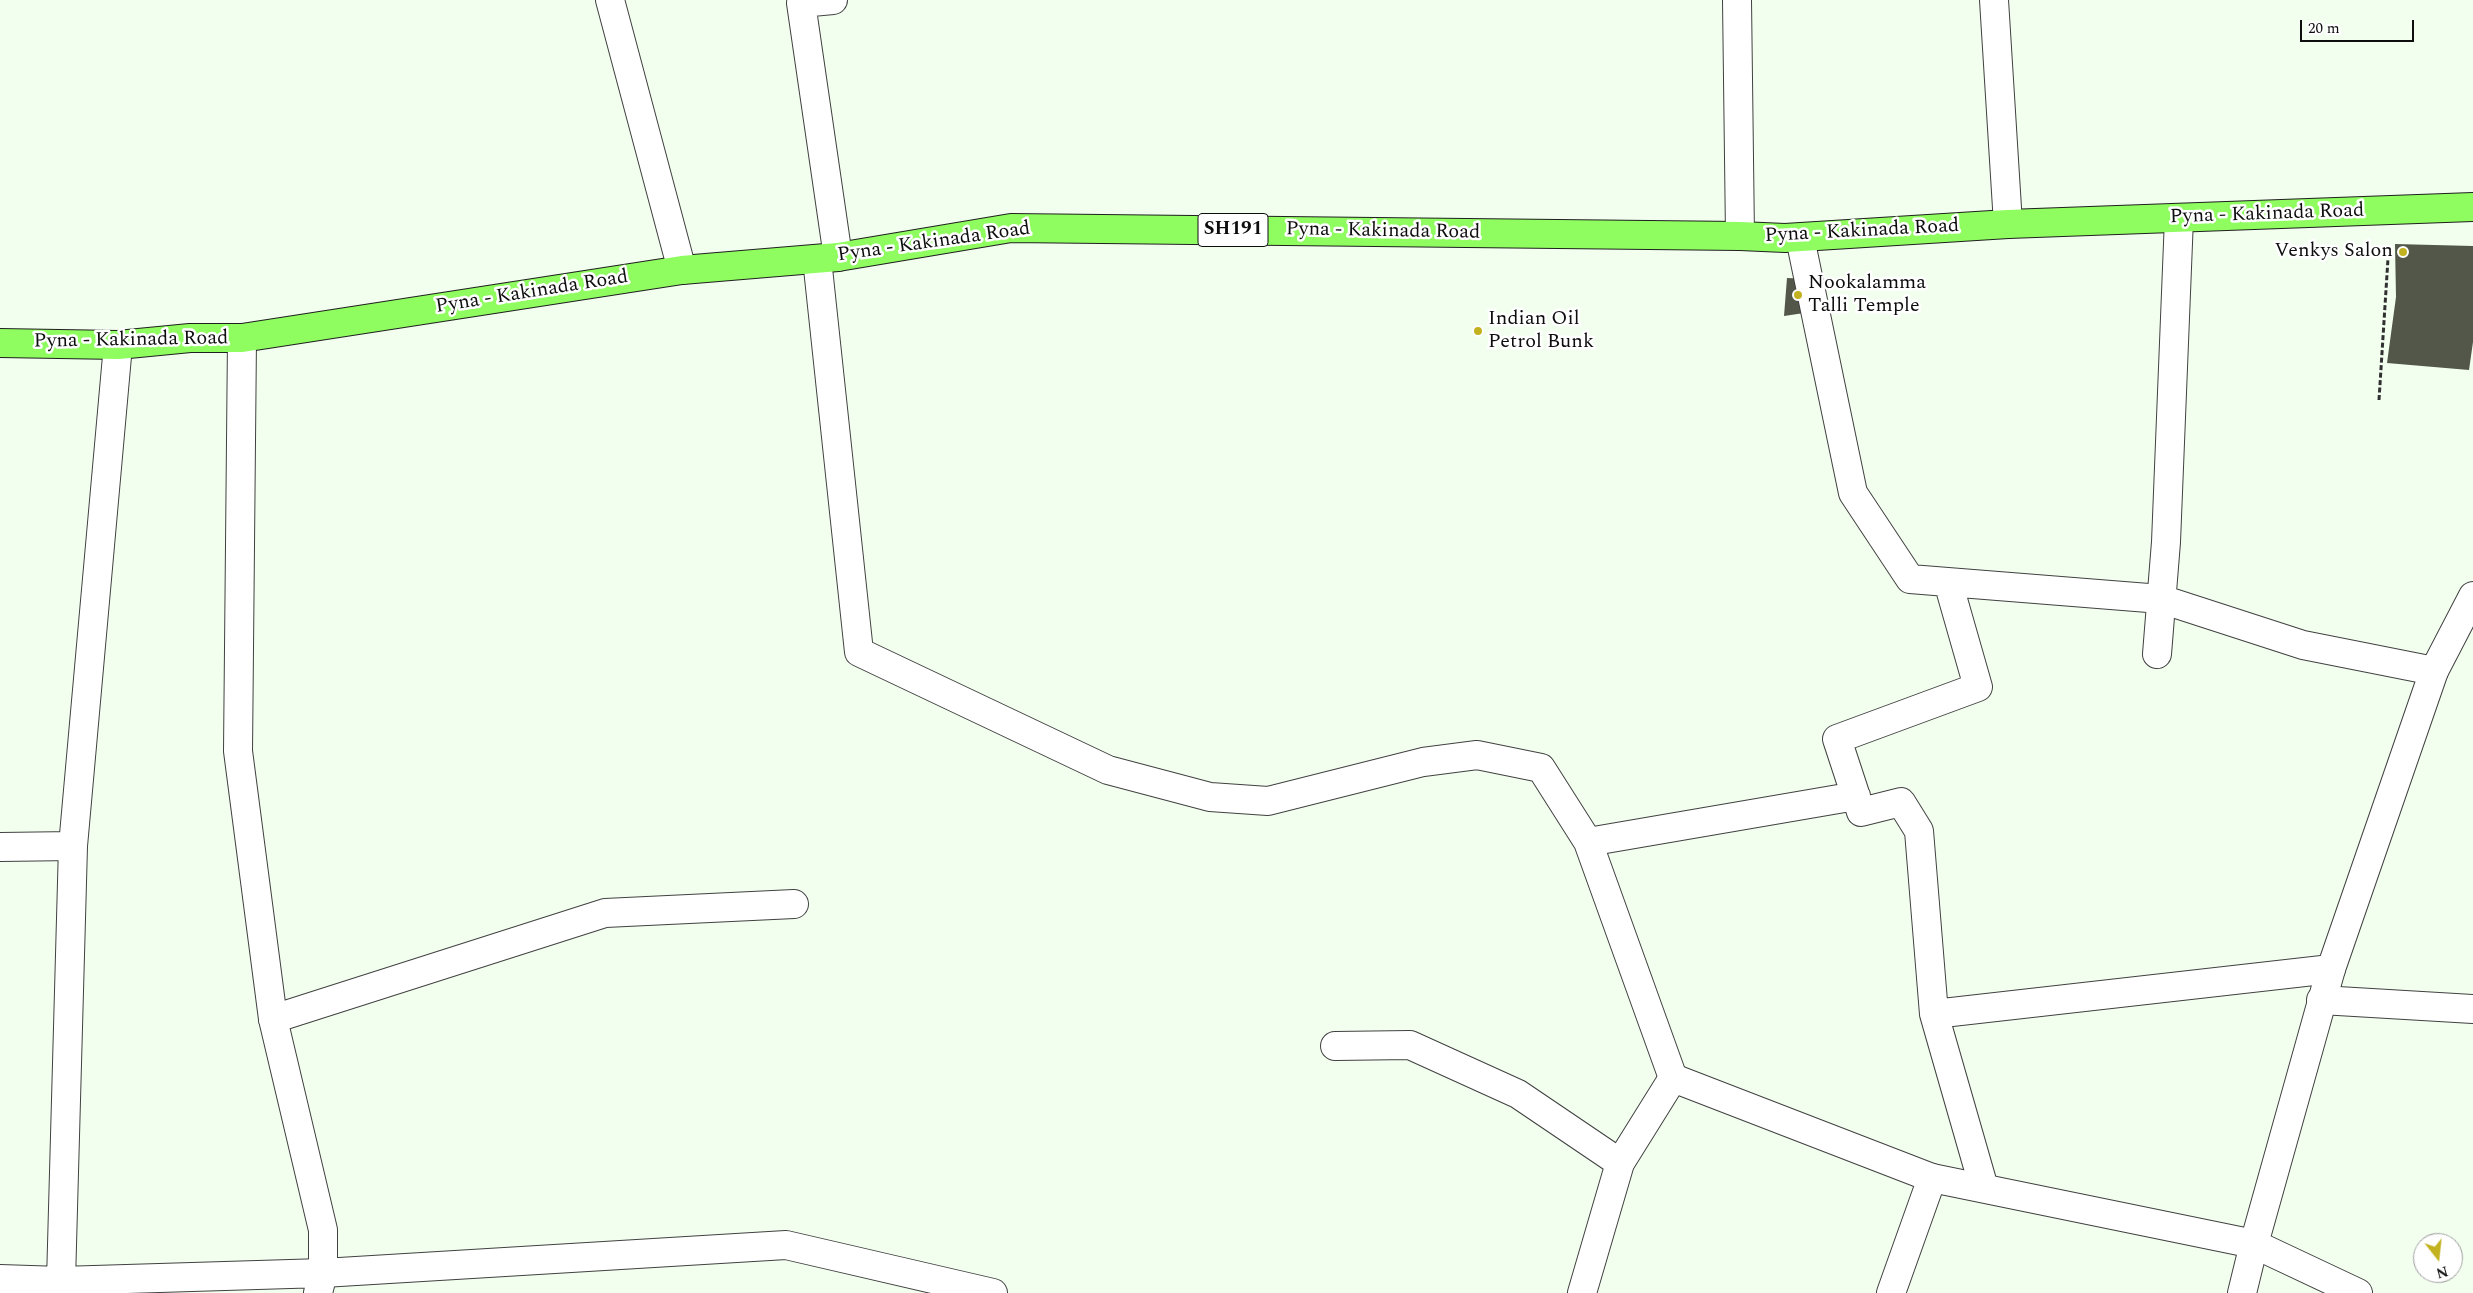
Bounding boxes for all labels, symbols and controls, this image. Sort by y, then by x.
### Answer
scale bar [2303,10,2417,42]
text: 20 m [2308,17,2340,40]
street label: Pyna - Kakinada Road [2169,200,2365,230]
road number: SH191 [1198,214,1268,246]
street label: Pyna - Kakinada Road [1764,215,1960,249]
street label: Pyna - Kakinada Road [836,218,1032,268]
street label: Pyna - Kakinada Road [1285,218,1481,246]
place label: Venkys Salon [2274,240,2393,264]
marker: Venkys Salon [2397,246,2409,258]
street label: Pyna - Kakinada Road [434,266,630,320]
place label: Nookalamma Talli Temple [1808,272,1926,319]
marker: Nookalamma Talli Temple [1792,289,1804,301]
place label: Indian Oil Petrol Bunk [1488,308,1594,355]
marker: Indian Oil Petrol Bunk [1472,325,1484,337]
street label: Pyna - Kakinada Road [33,327,229,355]
north arrow [2413,1233,2463,1283]
text: N [2434,1260,2450,1284]

